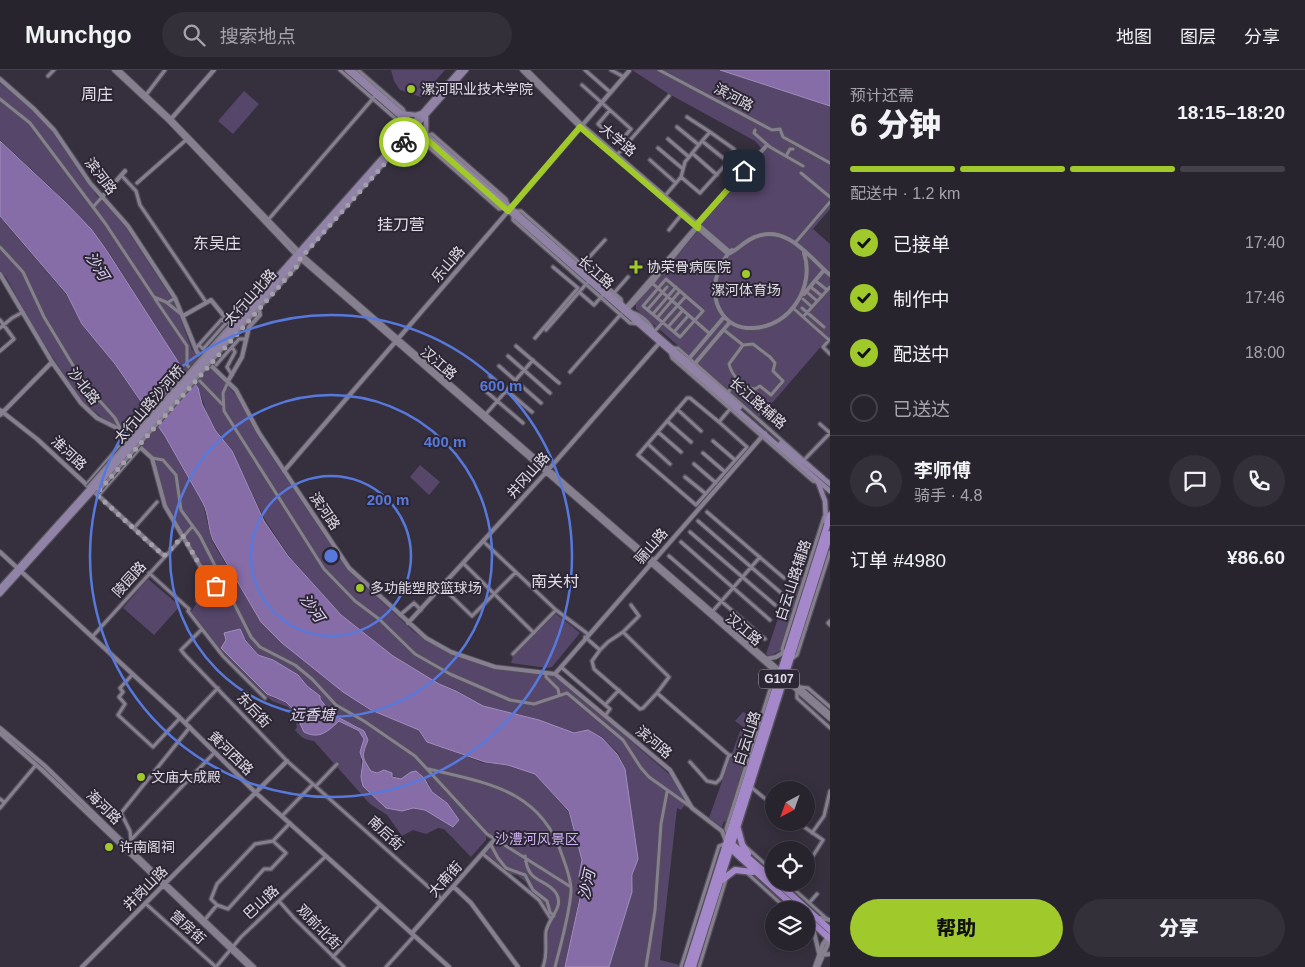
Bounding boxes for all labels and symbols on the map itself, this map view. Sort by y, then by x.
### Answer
street label: 滨河路 [712,80,756,114]
place label: 漯河职业技术学院 [421,81,533,97]
marker: 漯河职业技术学院 [405,83,417,95]
district label: 周庄 [81,86,113,103]
courier [379,117,429,167]
street label: 大学路 [597,120,639,160]
pin [723,150,765,192]
street label: 滨河路 [82,154,120,198]
district label: 挂刀营 [377,216,425,233]
district label: 东吴庄 [193,235,241,252]
street label: 乐山路 [428,243,468,285]
water label: 沙河 [82,249,114,285]
street label: 长江路 [575,252,617,292]
place label: 协荣骨病医院 [647,259,731,275]
marker: 协荣骨病医院 [629,260,643,274]
street label: 太行山北路 [221,266,279,328]
marker: 漯河体育场 [740,268,752,280]
place label: 漯河体育场 [711,282,781,298]
street label: 汉江路 [418,343,460,383]
street label: 太行山路沙河桥 [111,362,187,446]
street label: 沙北路 [65,365,103,407]
street label: 长江路辅路 [726,374,790,432]
text: 600 m [480,377,522,394]
street label: 淮河路 [48,433,90,473]
text: 400 m [424,433,466,450]
street label: 井冈山路 [503,449,553,501]
street label: 滨河路 [307,489,343,533]
text: 200 m [367,491,409,508]
street label: 骊山路 [631,525,671,567]
street label: 白云山路辅路 [772,538,814,622]
centre of rings [322,547,340,565]
street label: 陵园路 [109,558,149,600]
pin [195,565,237,607]
district label: 南关村 [531,573,579,590]
place label: 多功能塑胶篮球场 [370,580,482,596]
marker: 多功能塑胶篮球场 [354,582,366,594]
water label: 沙河 [297,591,330,627]
street label: 汉江路 [723,609,765,649]
road number: G107 [759,670,799,688]
street label: 东后街 [234,689,274,731]
water label: 远香塘 [289,706,337,723]
street label: 白云山路 [731,709,763,767]
street label: 滨河路 [633,722,675,762]
street label: 黄河西路 [205,728,257,778]
place label: 文庙大成殿 [151,769,221,785]
marker: 文庙大成殿 [135,771,147,783]
north arrow [765,781,815,831]
street label: 海河路 [83,787,125,827]
street label: 南后街 [365,813,407,853]
park label: 沙澧河风景区 [495,831,579,847]
place label: 许南阁祠 [119,839,175,855]
marker: 许南阁祠 [103,841,115,853]
street label: 大南街 [425,858,465,900]
street label: 井岗山路 [120,863,170,913]
water label: 沙河 [575,865,599,901]
street label: 巴山路 [240,882,282,922]
street label: 观前北街 [294,901,344,953]
street label: 营房街 [167,907,209,947]

